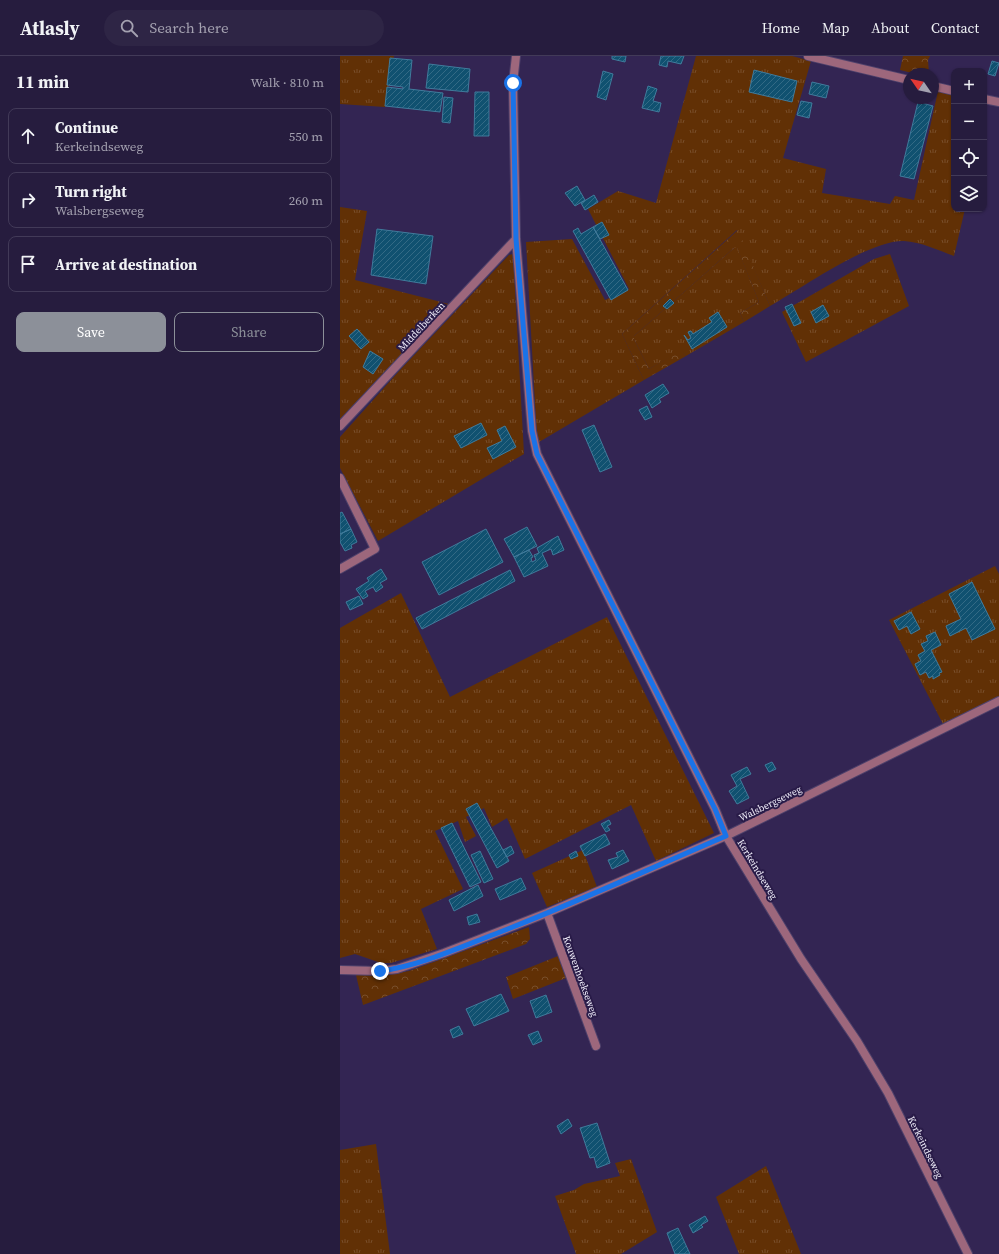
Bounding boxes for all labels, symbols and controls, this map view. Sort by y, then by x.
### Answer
search box [104,10,384,46]
text: Atlasly [20,15,80,41]
icon: search [118,17,140,39]
text: Search here [150,17,229,38]
text: Home [762,18,800,38]
text: Map [822,18,849,38]
text: About [871,18,909,38]
text: Contact [931,18,979,38]
north arrow [903,68,939,104]
map controls [951,68,987,212]
button: + [951,68,987,104]
text: 11 min [16,70,69,94]
text: Walk · 810 m [251,74,324,91]
route start [504,74,522,92]
button: − [951,104,987,140]
text: Continue [55,117,118,138]
icon: ahead [17,125,39,147]
text: 550 m [289,128,323,145]
text: Kerkeindseweg [55,138,143,155]
button: locate [951,140,987,176]
button: layers [951,176,987,212]
text: Turn right [55,181,127,202]
icon: right [17,189,39,211]
text: 260 m [289,192,323,209]
text: Walsbergseweg [55,202,144,219]
icon: arrive [17,253,39,275]
text: Arrive at destination [55,254,197,275]
street label: Middelberken [395,299,448,354]
button: Save [16,312,166,352]
button: Share [174,312,324,352]
street label: Walsbergseweg [737,783,804,824]
street label: Kerkeindseweg [735,837,781,902]
street label: Kouwenhoekseweg [560,934,601,1018]
route end [371,962,389,980]
street label: Kerkeindseweg [905,1114,946,1181]

